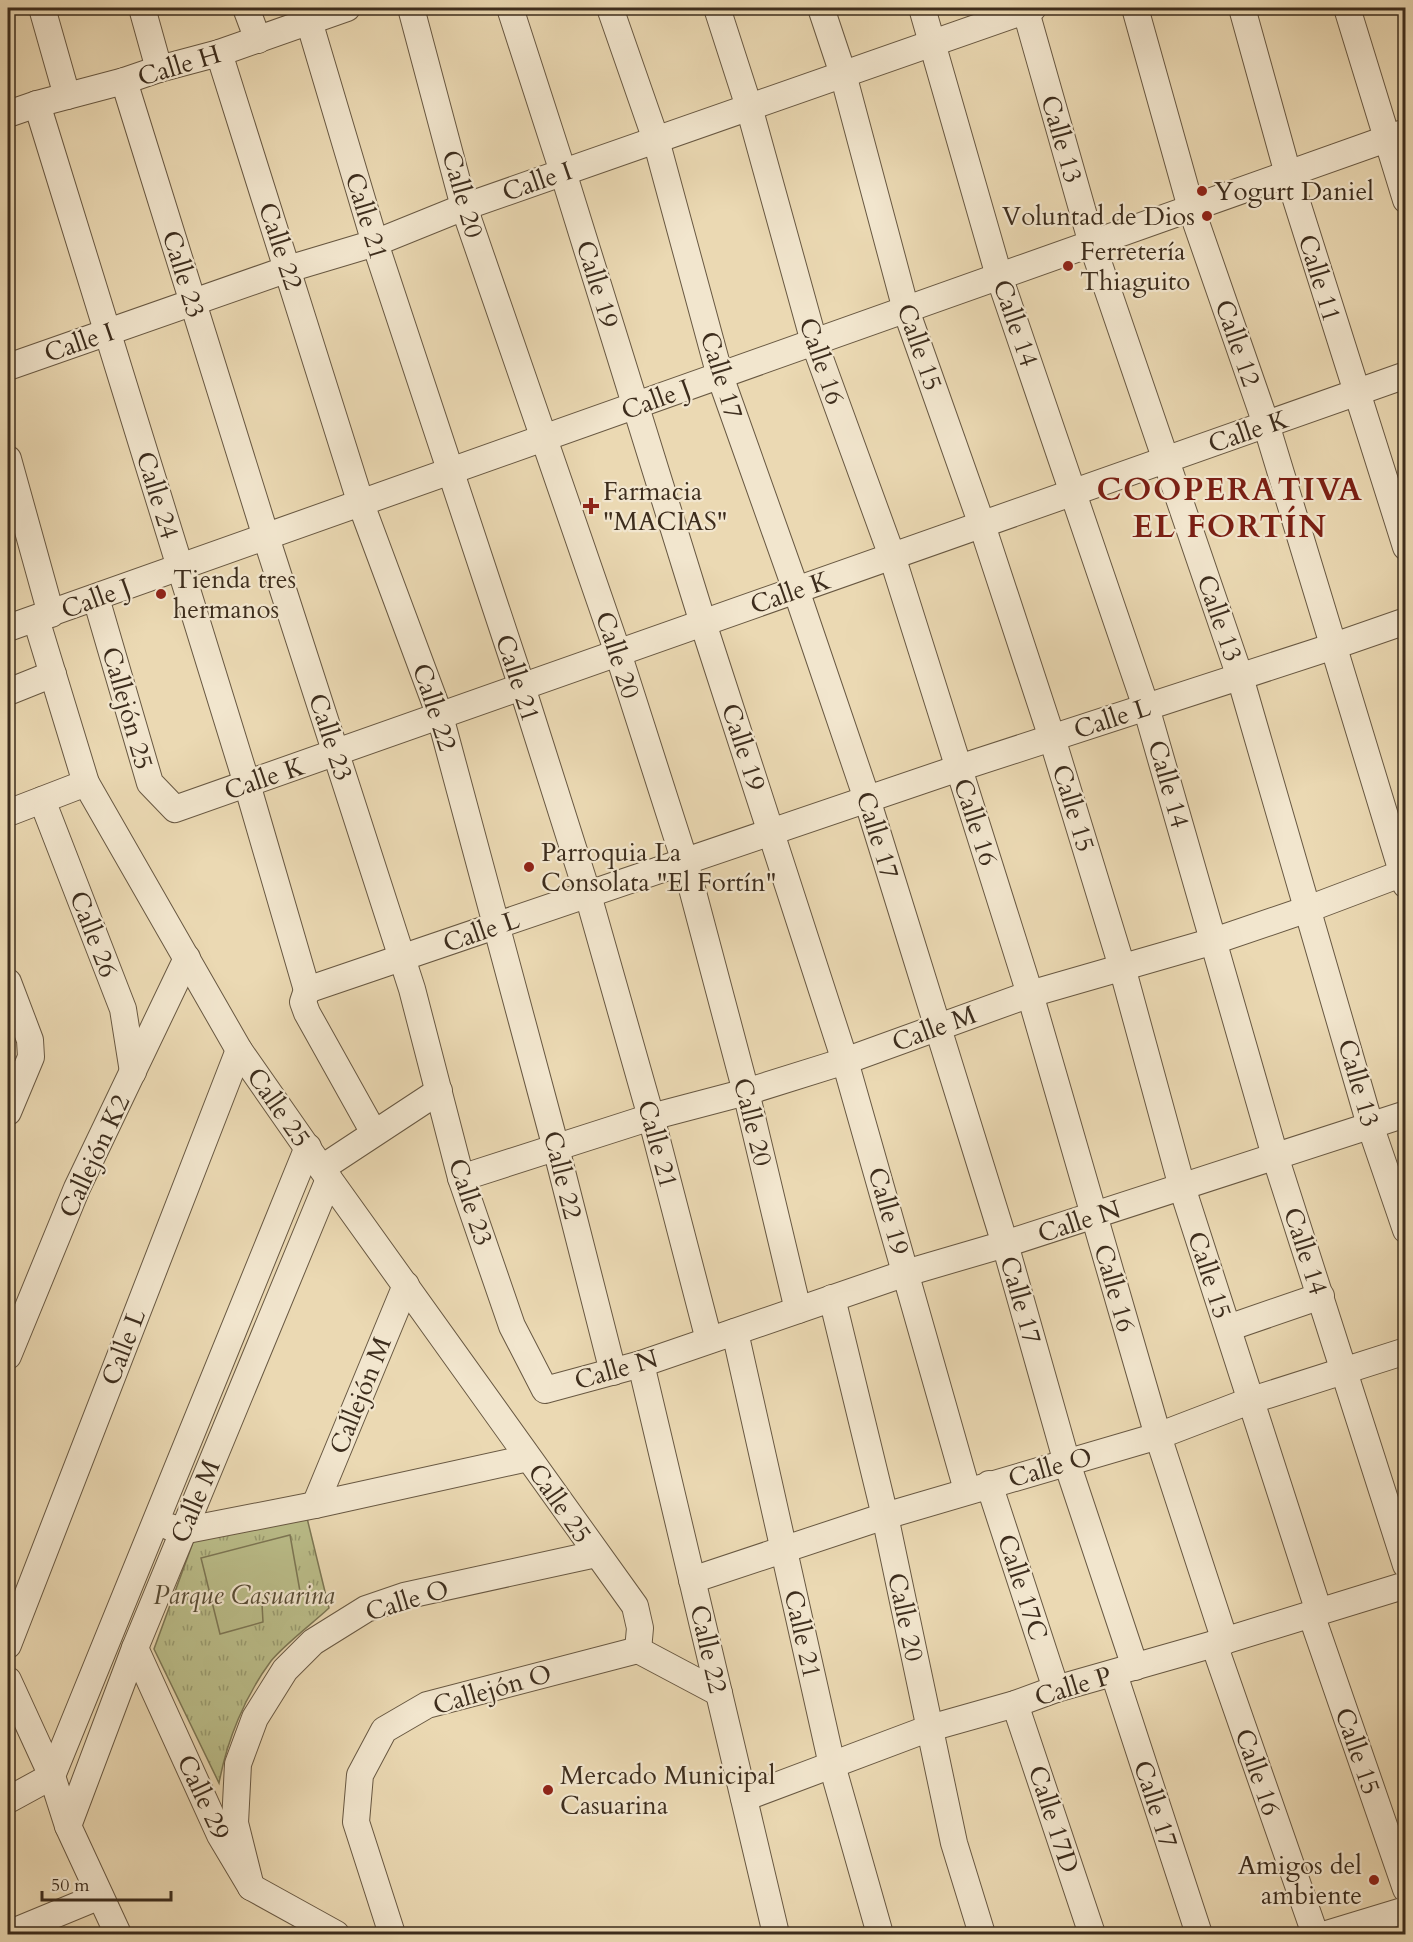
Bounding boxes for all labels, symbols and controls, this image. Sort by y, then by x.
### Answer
street label: Calle H [133,36,225,95]
street label: Calle 13 [1032,91,1091,187]
street label: Calle 20 [433,146,492,242]
street label: Calle I [497,153,577,210]
street label: Calle 21 [337,168,396,264]
place label: Yogurt Daniel [1214,174,1374,209]
marker: Yogurt Daniel [1195,184,1209,198]
street label: Calle 22 [250,198,311,294]
place label: Voluntad de Dios [1002,199,1195,234]
marker: Voluntad de Dios [1200,209,1214,223]
street label: Calle 23 [154,226,213,322]
street label: Calle 11 [1290,230,1349,326]
place label: Ferretería Thiaguito [1080,234,1190,299]
street label: Calle 19 [568,236,627,332]
marker: Ferretería Thiaguito [1061,259,1075,273]
street label: Calle 14 [984,275,1047,371]
street label: Calle 12 [1206,295,1269,391]
street label: Calle 15 [888,299,951,395]
street label: Calle 16 [790,313,853,409]
street label: Calle I [39,314,119,371]
street label: Calle 17 [692,327,751,423]
street label: Calle J [616,371,696,428]
street label: Calle K [1203,401,1293,461]
street label: Calle 24 [128,447,187,543]
district label: COOPERATIVA EL FORTÍN [1097,468,1363,549]
place label: Farmacia "MACIAS" [603,474,727,539]
marker: Farmacia "MACIAS" [584,499,598,513]
place label: Tienda tres hermanos [173,562,296,627]
street label: Calle K [745,562,835,622]
street label: Calle J [56,570,136,627]
street label: Calle 13 [1188,570,1251,666]
marker: Tienda tres hermanos [154,587,168,601]
street label: Calle 20 [587,607,648,703]
street label: Calle 21 [487,630,548,726]
street label: Callejón 25 [93,643,162,773]
street label: Calle 22 [404,659,465,755]
street label: Calle 23 [300,689,361,785]
street label: Calle L [1069,690,1155,747]
street label: Calle 19 [713,699,774,795]
street label: Calle 14 [1139,736,1198,832]
street label: Calle K [219,748,309,808]
street label: Calle 15 [1044,760,1103,856]
street label: Calle 16 [945,774,1006,870]
street label: Calle 17 [848,787,907,883]
place label: Parroquia La Consolata "El Fortín" [541,835,776,900]
marker: Parroquia La Consolata "El Fortín" [522,860,536,874]
street label: Calle 26 [61,886,126,982]
street label: Calle L [438,902,524,961]
street label: Calle M [887,997,981,1060]
street label: Calle 13 [1329,1035,1388,1131]
street label: Calle 25 [239,1060,319,1154]
street label: Calle 20 [725,1074,780,1170]
street label: Callejón K2 [51,1089,138,1223]
street label: Calle 21 [629,1096,686,1192]
street label: Calle 22 [535,1127,590,1223]
street label: Calle 23 [440,1154,501,1250]
street label: Calle 19 [859,1163,918,1259]
street label: Calle N [1033,1192,1125,1251]
street label: Calle 14 [1275,1203,1336,1299]
street label: Calle 15 [1179,1227,1240,1323]
street label: Calle 16 [1085,1240,1144,1336]
street label: Calle 17 [991,1252,1050,1348]
street label: Calle L [93,1304,154,1390]
street label: Callejón M [321,1331,400,1459]
street label: Calle N [570,1341,662,1398]
street label: Calle O [1004,1439,1096,1496]
street label: Calle M [162,1454,229,1548]
street label: Calle 25 [520,1456,600,1550]
street label: Calle 17C [989,1530,1056,1645]
street label: Calle 20 [879,1570,932,1665]
street label: Calle O [361,1571,453,1630]
park label: Parque Casuarina [153,1578,335,1613]
street label: Calle 21 [775,1586,830,1682]
street label: Calle 22 [681,1601,736,1697]
street label: Callejón O [429,1656,555,1723]
street label: Calle P [1030,1658,1116,1715]
street label: Calle 15 [1326,1703,1389,1799]
street label: Calle 16 [1226,1724,1289,1820]
street label: Calle 29 [169,1749,238,1845]
street label: Calle 17 [1125,1756,1186,1852]
place label: Mercado Municipal Casuarina [560,1758,776,1823]
street label: Calle 17D [1020,1761,1087,1877]
marker: Mercado Municipal Casuarina [541,1783,555,1797]
place label: Amigos del ambiente [1238,1848,1362,1913]
scale bar [42,1864,171,1902]
text: 50 m [51,1873,90,1898]
marker: Amigos del ambiente [1367,1873,1381,1887]

